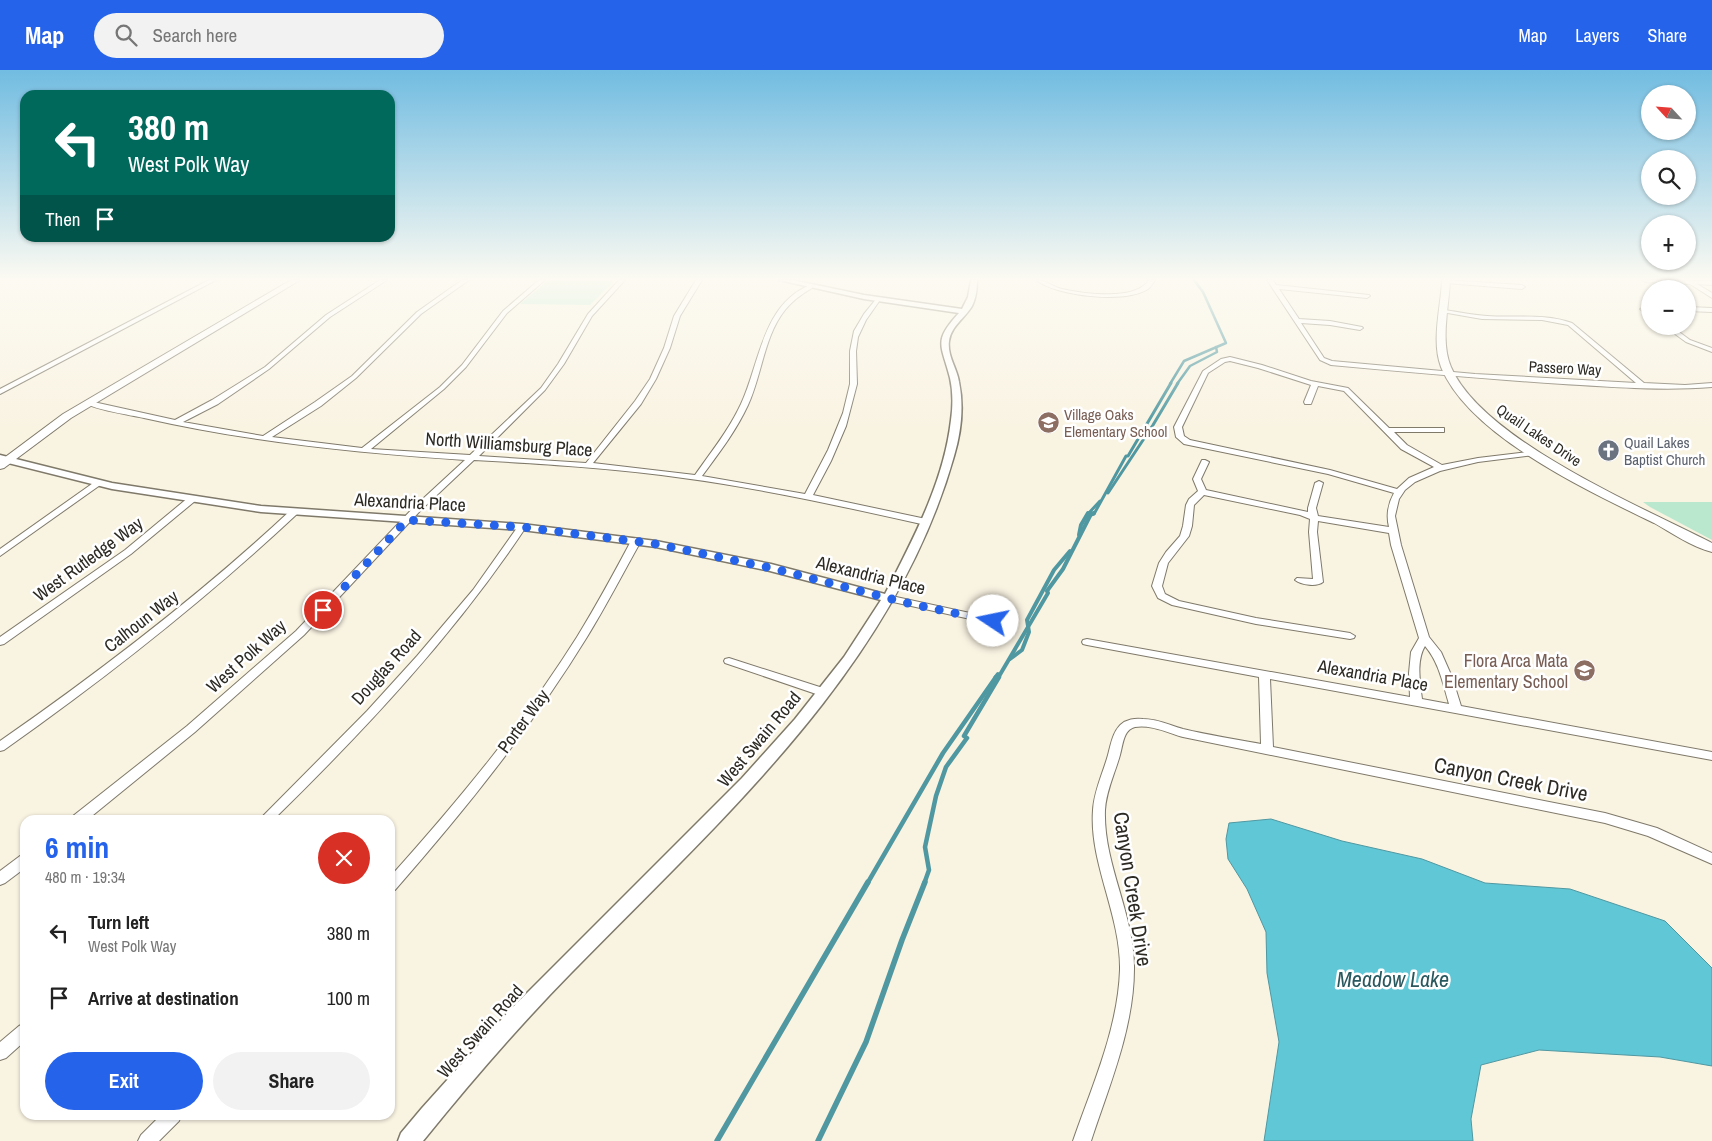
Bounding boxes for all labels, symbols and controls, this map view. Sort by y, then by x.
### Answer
search box [94,13,444,58]
text: Map [25,19,64,51]
icon: search [112,21,140,49]
text: Search here [152,22,237,48]
text: Map [1519,23,1547,48]
text: Layers [1575,23,1620,48]
text: Share [1648,23,1687,48]
north arrow [1641,85,1696,140]
map controls [1641,85,1696,335]
text: 380 m [128,104,209,151]
icon: left [45,110,110,175]
text: West Polk Way [128,149,249,179]
button: search [1641,150,1696,205]
icon: arrive [91,205,119,233]
text: Then [45,206,81,232]
button: + [1641,215,1696,270]
button: − [1641,280,1696,335]
street label: Passero Way [1528,356,1603,380]
street label: Quail Lakes Drive [1492,399,1586,471]
place label: Village Oaks Elementary School [1064,404,1167,442]
school or university icon: Village Oaks Elementary School [1036,411,1060,435]
street label: North Williamsburg Place [425,426,593,462]
place label: Quail Lakes Baptist Church [1624,432,1705,470]
church icon: Quail Lakes Baptist Church [1596,439,1620,463]
street label: Alexandria Place [353,487,466,517]
street label: West Rutledge Way [28,510,148,607]
street label: Alexandria Place [813,549,928,601]
street label: Calhoun Way [99,584,184,658]
pin [302,589,344,631]
position arrow [966,594,1018,646]
icon: arrive [309,596,337,624]
street label: West Polk Way [201,613,292,699]
street label: Douglas Road [345,624,427,710]
place label: Flora Arca Mata Elementary School [1444,648,1568,694]
street label: Alexandria Place [1315,653,1430,697]
school or university icon: Flora Arca Mata Elementary School [1572,658,1596,682]
street label: Porter Way [491,684,555,758]
street label: West Swain Road [712,686,806,792]
street label: Canyon Creek Drive [1432,750,1590,808]
street label: Canyon Creek Drive [1106,810,1160,968]
text: 6 min [45,827,109,867]
button: close [318,832,370,884]
text: 480 m · 19:34 [45,866,125,888]
text: Turn left [88,909,149,935]
icon: left [45,919,73,947]
text: 380 m [327,920,370,946]
text: West Polk Way [88,935,176,957]
water label: Meadow Lake [1337,964,1449,994]
street label: West Swain Road [431,979,529,1083]
icon: arrive [45,984,73,1012]
text: Arrive at destination [88,985,239,1011]
text: 100 m [327,985,370,1011]
button: Exit [45,1052,203,1110]
button: Share [213,1052,370,1110]

